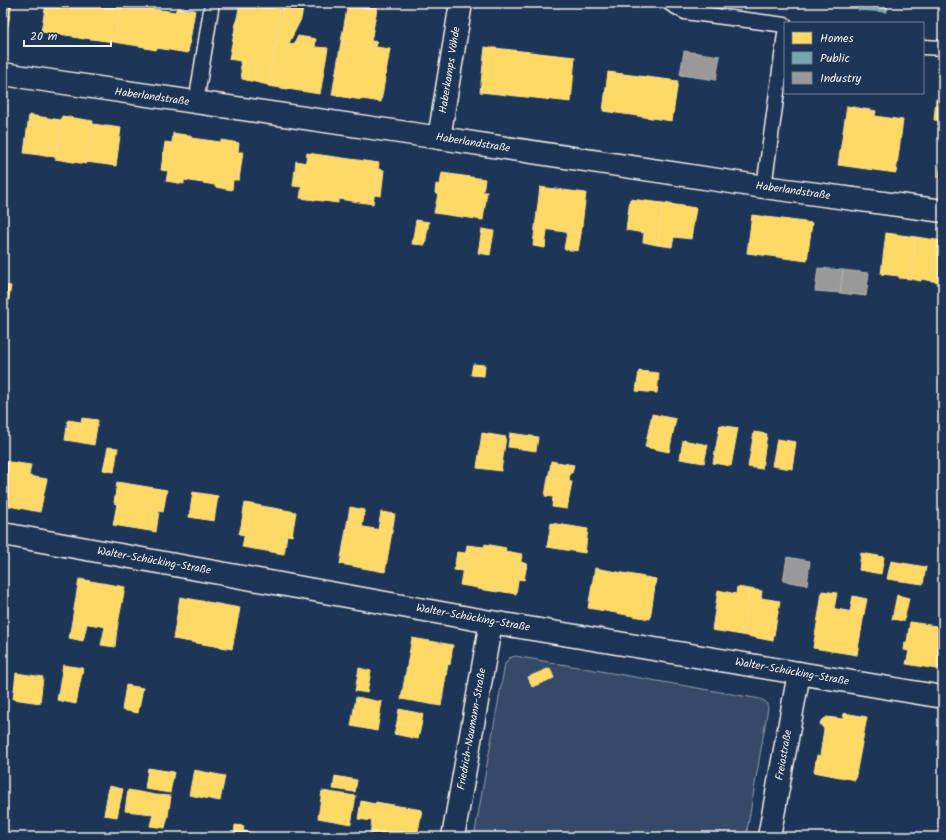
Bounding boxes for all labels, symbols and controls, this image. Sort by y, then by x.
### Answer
scale bar [24,22,111,48]
legend [784,22,924,94]
street label: Haberkamps Vöhde [434,25,466,115]
text: 20 m [30,27,58,46]
text: Homes [820,29,854,48]
text: Public [820,49,850,68]
text: Industry [820,69,862,88]
street label: Haberlandstraße [113,83,191,111]
street label: Haberlandstraße [434,128,512,158]
street label: Haberlandstraße [754,177,832,205]
street label: Walter-Schücking-Straße [96,542,212,580]
street label: Walter-Schücking-Straße [415,599,531,637]
street label: Walter-Schücking-Straße [734,653,850,691]
street label: Friedrich-Naumann-Straße [452,667,492,791]
street label: Freiastraße [771,728,797,782]

